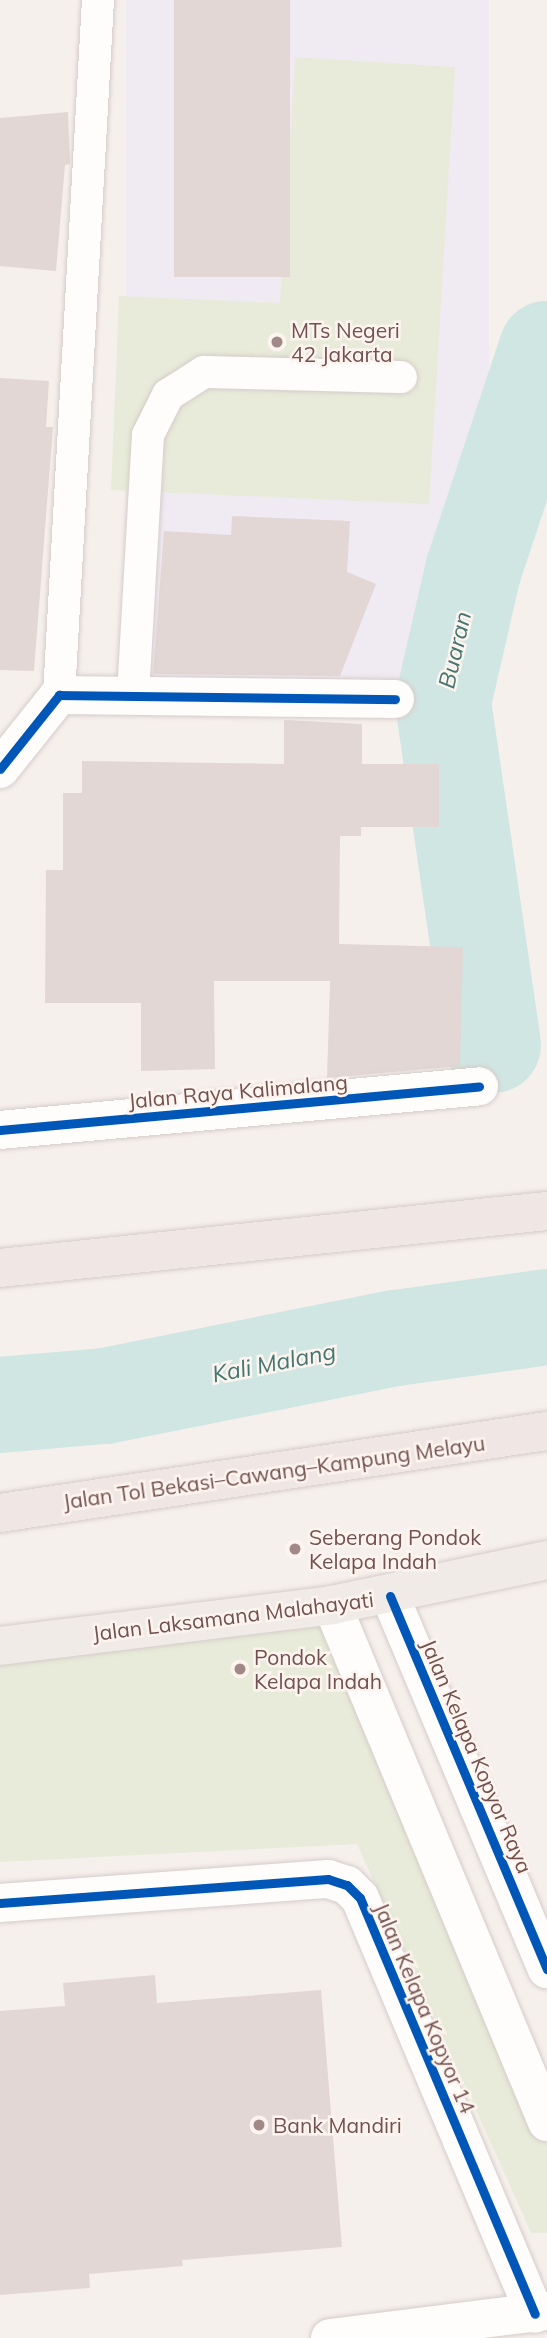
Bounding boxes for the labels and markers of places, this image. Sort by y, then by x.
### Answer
place label: MTs Negeri 42 Jakarta [291,317,400,367]
marker: MTs Negeri 42 Jakarta [269,334,285,350]
place label: Seberang Pondok Kelapa Indah [309,1524,481,1574]
marker: Seberang Pondok Kelapa Indah [287,1541,303,1557]
place label: Pondok Kelapa Indah [254,1644,382,1694]
marker: Pondok Kelapa Indah [232,1661,248,1677]
place label: Bank Mandiri [273,2112,402,2138]
marker: Bank Mandiri [251,2117,267,2133]

